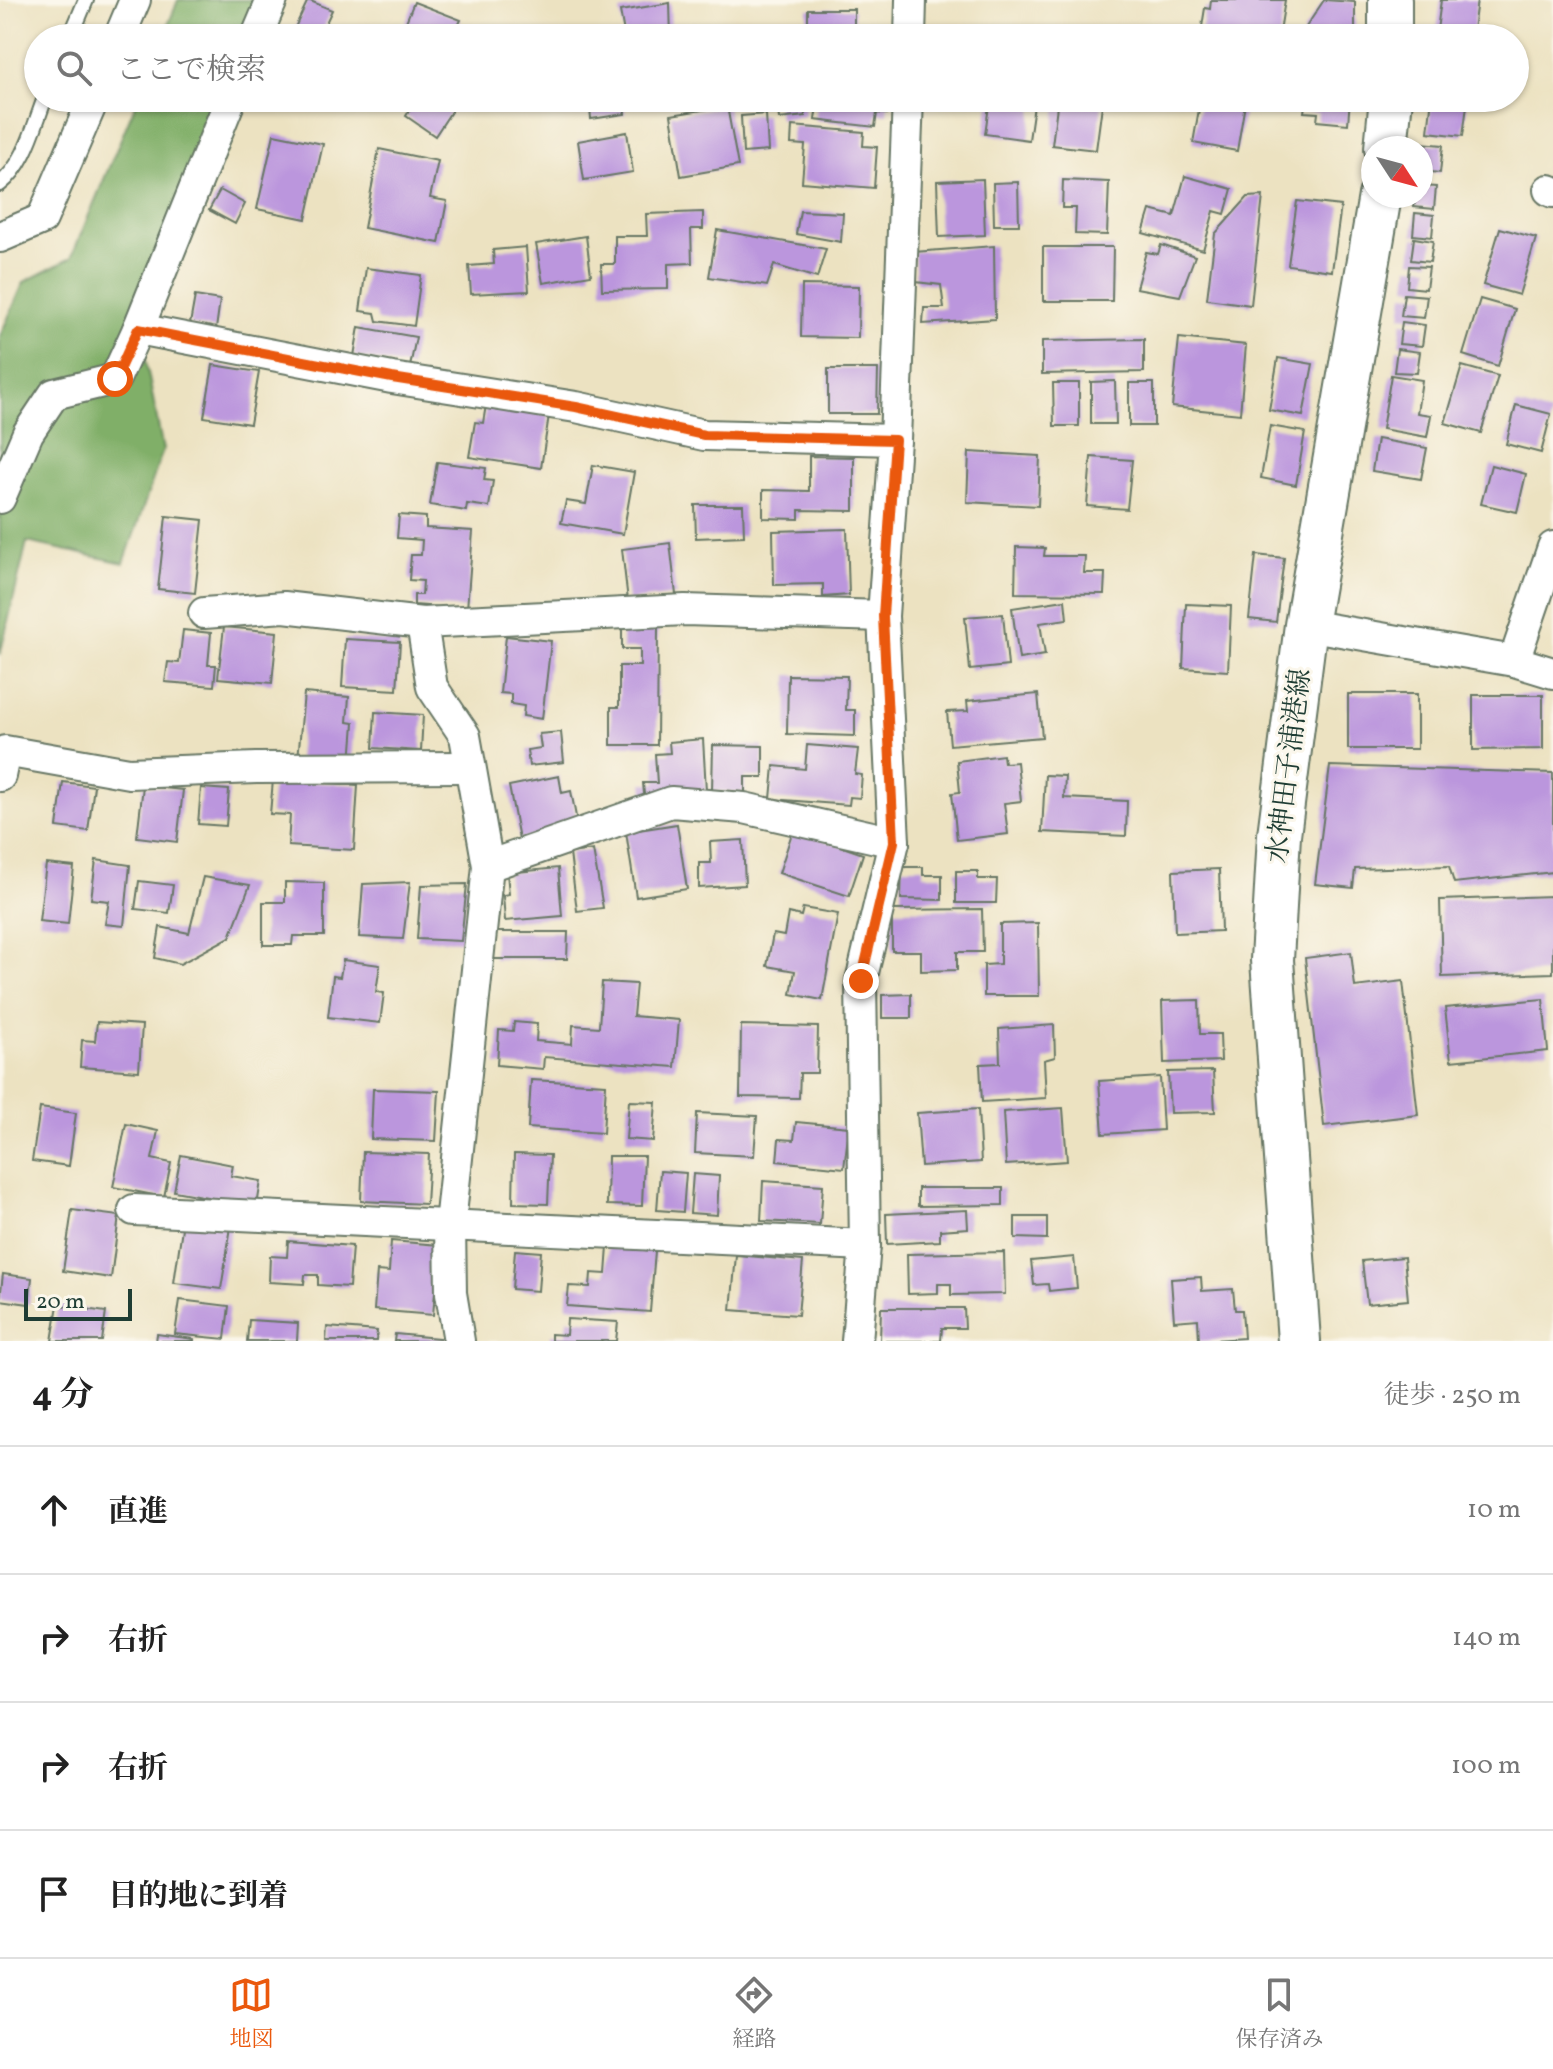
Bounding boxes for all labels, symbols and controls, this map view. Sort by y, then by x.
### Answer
search box [24,24,1529,112]
icon: search [52,46,96,90]
text: ここで検索 [116,50,266,92]
north arrow [1361,136,1433,208]
route start [97,361,133,397]
street label: 水神田子浦港線 [1259,666,1321,866]
route end [843,963,879,999]
scale bar [24,1285,132,1321]
text: 20 m [36,1287,85,1318]
text: 4 分 [32,1373,93,1420]
text: 徒歩 · 250 m [1384,1378,1521,1414]
icon: ahead [32,1488,76,1532]
text: 直進 [108,1492,168,1534]
text: 10 m [1467,1492,1521,1528]
icon: right [32,1616,76,1660]
text: 右折 [108,1620,168,1662]
text: 140 m [1452,1620,1521,1656]
icon: right [32,1744,76,1788]
text: 右折 [108,1748,168,1790]
text: 100 m [1451,1748,1521,1784]
icon: arrive [32,1872,76,1916]
text: 目的地に到着 [108,1876,288,1918]
tab: 地図 [229,1973,274,2056]
tab: 経路 [732,1973,777,2056]
tab: 保存済み [1235,1973,1324,2056]

